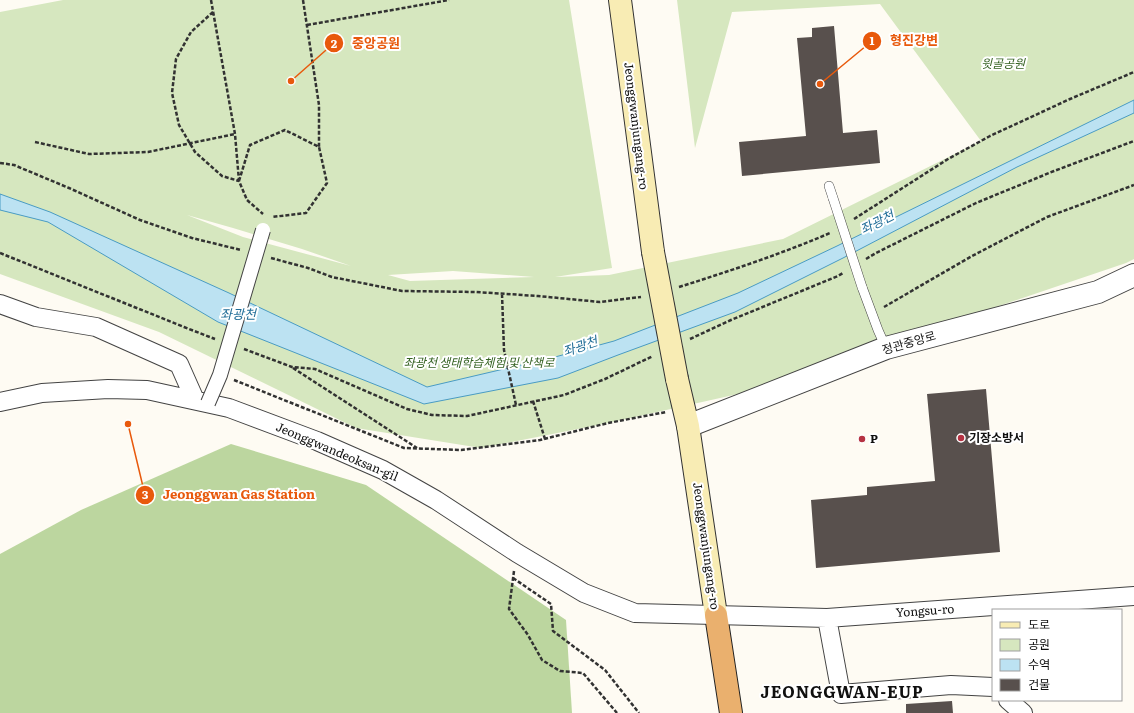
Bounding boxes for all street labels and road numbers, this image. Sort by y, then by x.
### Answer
street label: Jeonggwanjungang-ro [620,61,654,191]
street label: 정관중앙로 [880,326,938,358]
street label: Jeonggwandeoksan-gil [273,417,401,485]
street label: Jeonggwanjungang-ro [689,481,725,611]
street label: Yongsu-ro [895,599,955,621]

